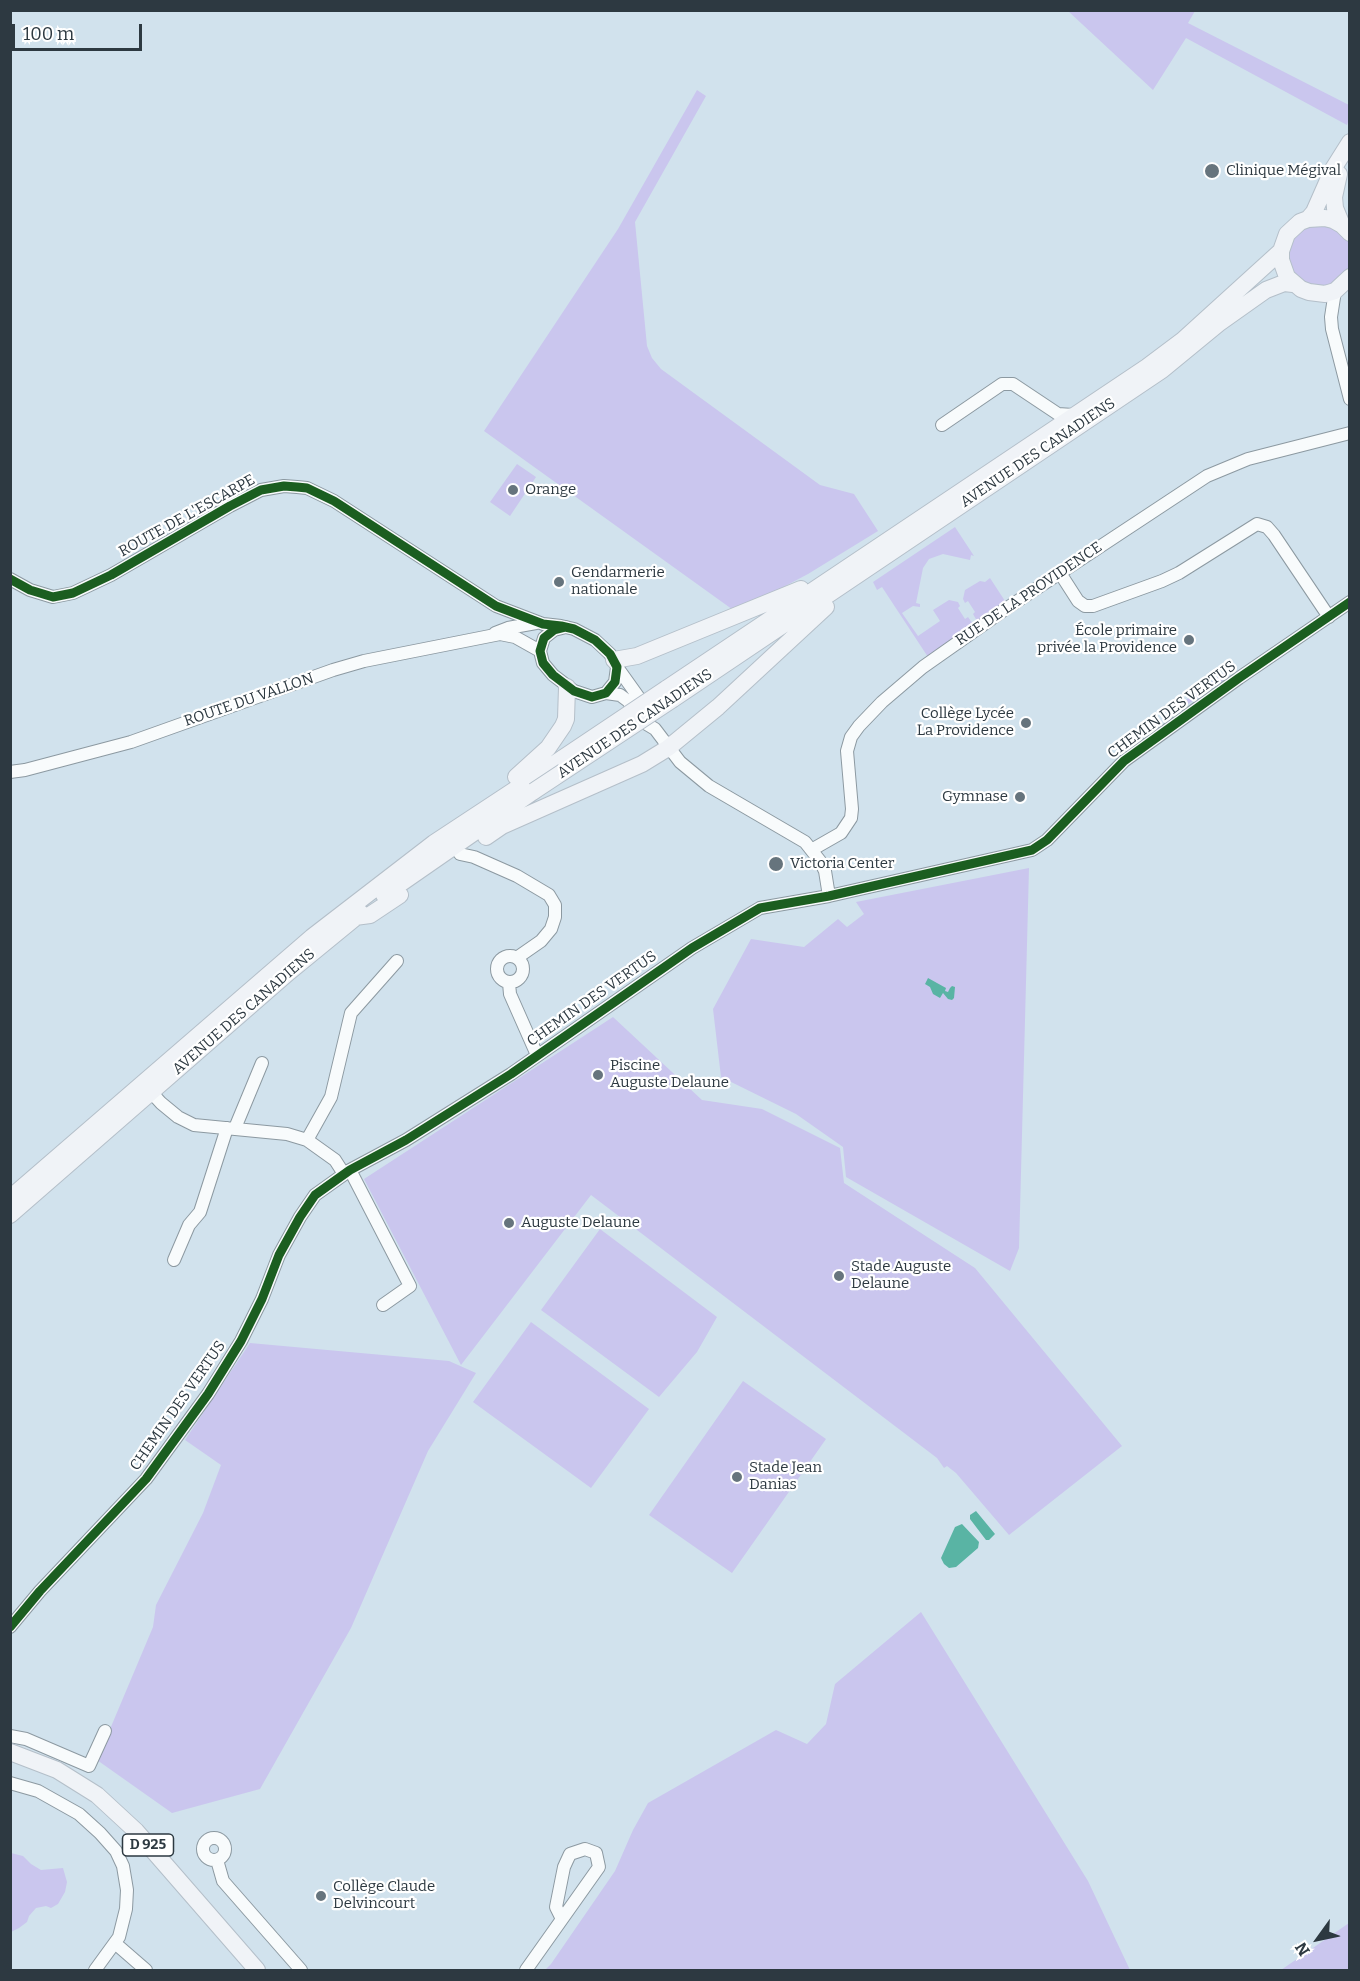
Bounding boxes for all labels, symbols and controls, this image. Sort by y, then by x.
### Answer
scale bar [15,12,146,50]
text: 100 m [23,23,74,45]
marker: Clinique Mégival [1203,162,1221,180]
place label: Clinique Mégival [1226,162,1341,180]
street label: AVENUE DES CANADIENS [957,394,1119,512]
street label: ROUTE DE L'ESCARPE [116,471,258,561]
place label: Orange [525,481,576,499]
marker: Orange [506,483,520,497]
street label: RUE DE LA PROVIDENCE [952,538,1106,650]
place label: Gendarmerie nationale [571,564,665,599]
marker: Gendarmerie nationale [552,575,566,589]
place label: École primaire privée la Providence [1037,622,1177,657]
marker: École primaire privée la Providence [1182,633,1196,647]
street label: CHEMIN DES VERTUS [1104,657,1240,763]
street label: AVENUE DES CANADIENS [554,665,716,783]
street label: ROUTE DU VALLON [182,669,316,731]
place label: Collège Lycée La Providence [917,705,1014,740]
marker: Collège Lycée La Providence [1019,716,1033,730]
place label: Gymnase [942,788,1008,806]
marker: Gymnase [1013,790,1027,804]
marker: Victoria Center [767,855,785,873]
place label: Victoria Center [790,855,894,873]
street label: AVENUE DES CANADIENS [169,945,319,1079]
street label: CHEMIN DES VERTUS [524,947,660,1051]
place label: Piscine Auguste Delaune [610,1057,729,1092]
marker: Piscine Auguste Delaune [591,1068,605,1082]
place label: Auguste Delaune [521,1214,640,1232]
marker: Auguste Delaune [502,1216,516,1230]
place label: Stade Auguste Delaune [851,1258,951,1293]
marker: Stade Auguste Delaune [832,1269,846,1283]
street label: CHEMIN DES VERTUS [126,1338,230,1474]
place label: Stade Jean Danias [749,1459,822,1494]
marker: Stade Jean Danias [730,1470,744,1484]
road number: D 925 [122,1834,174,1856]
place label: Collège Claude Delvincourt [333,1878,435,1913]
marker: Collège Claude Delvincourt [314,1889,328,1903]
north arrow [1288,1909,1348,1969]
text: N [1291,1939,1314,1959]

